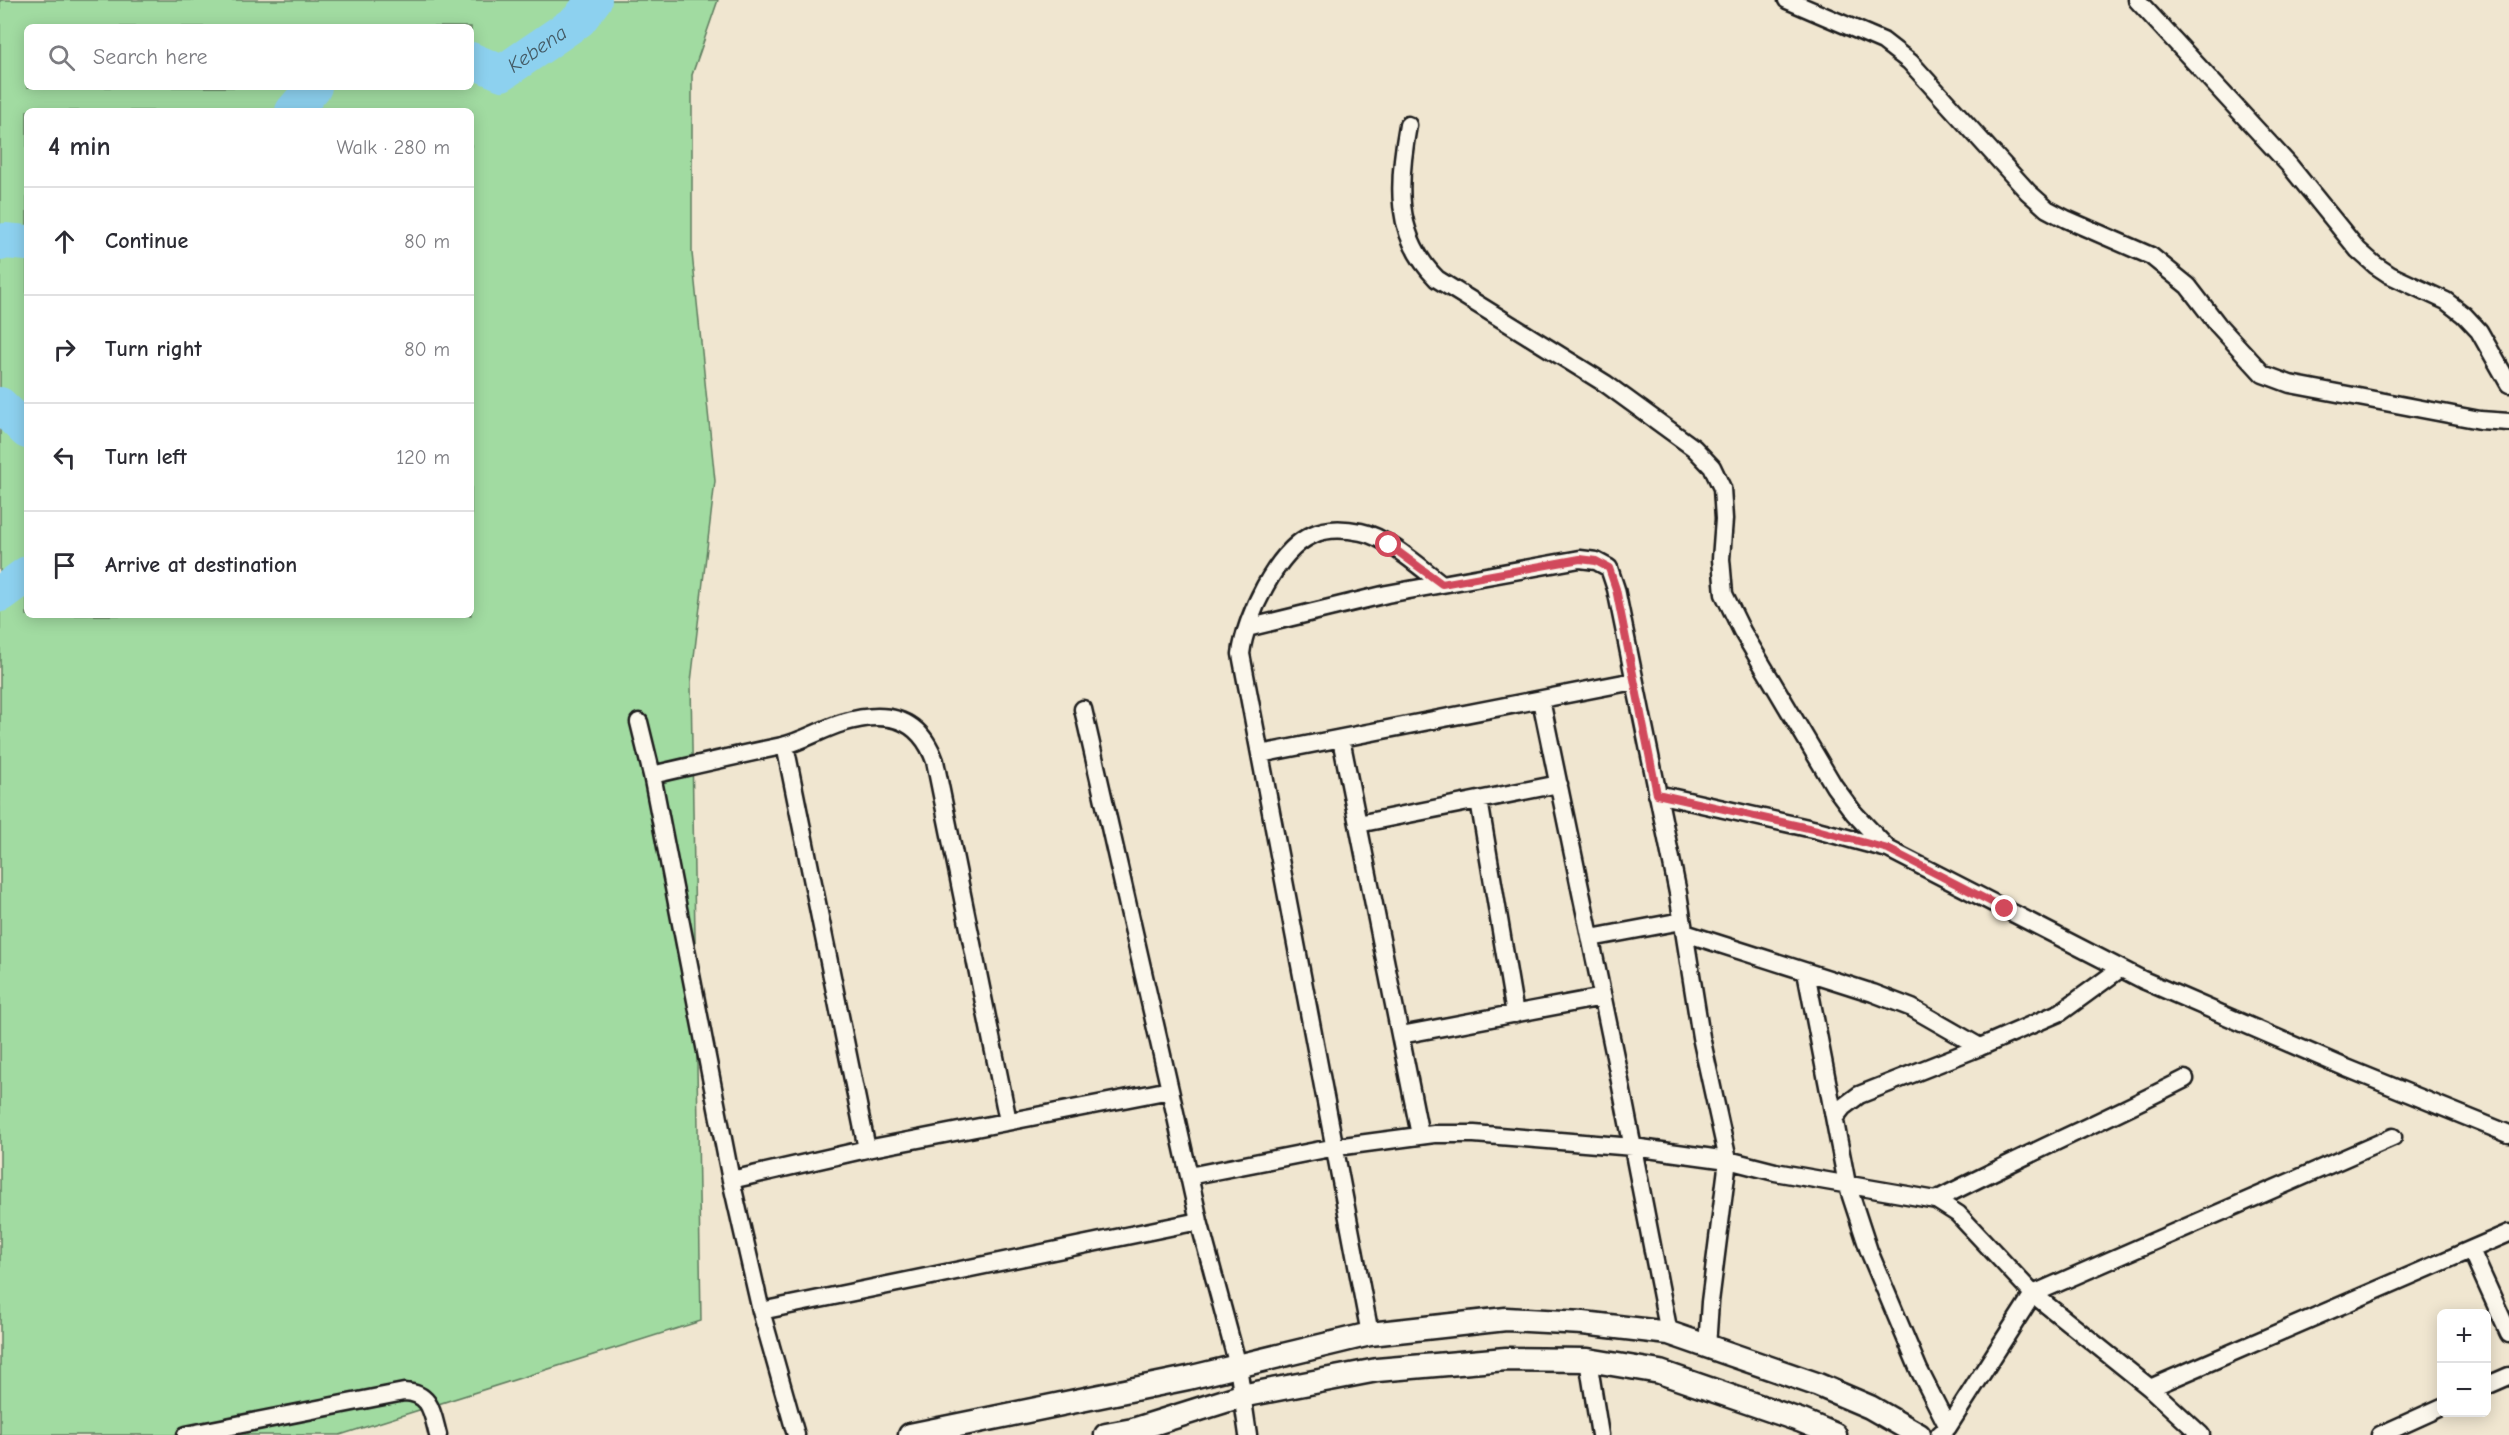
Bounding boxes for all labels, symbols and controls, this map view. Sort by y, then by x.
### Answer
water label: Kebena [503,20,571,78]
search box [24,24,474,90]
icon: search [45,41,78,74]
text: Search here [93,44,208,70]
text: 4 min [48,132,111,162]
text: Walk · 280 m [337,136,450,159]
icon: ahead [48,225,81,258]
text: Continue [105,228,188,254]
text: 80 m [404,230,450,253]
icon: right [48,333,81,366]
text: Turn right [105,336,202,362]
text: 80 m [404,338,450,361]
icon: left [48,441,81,474]
text: Turn left [105,444,187,470]
text: 120 m [396,446,450,469]
route start [1375,531,1401,557]
icon: arrive [48,549,81,582]
text: Arrive at destination [105,552,297,578]
route end [1991,895,2017,921]
map controls [2437,1309,2491,1417]
button: + [2437,1309,2491,1363]
button: − [2437,1363,2491,1417]

